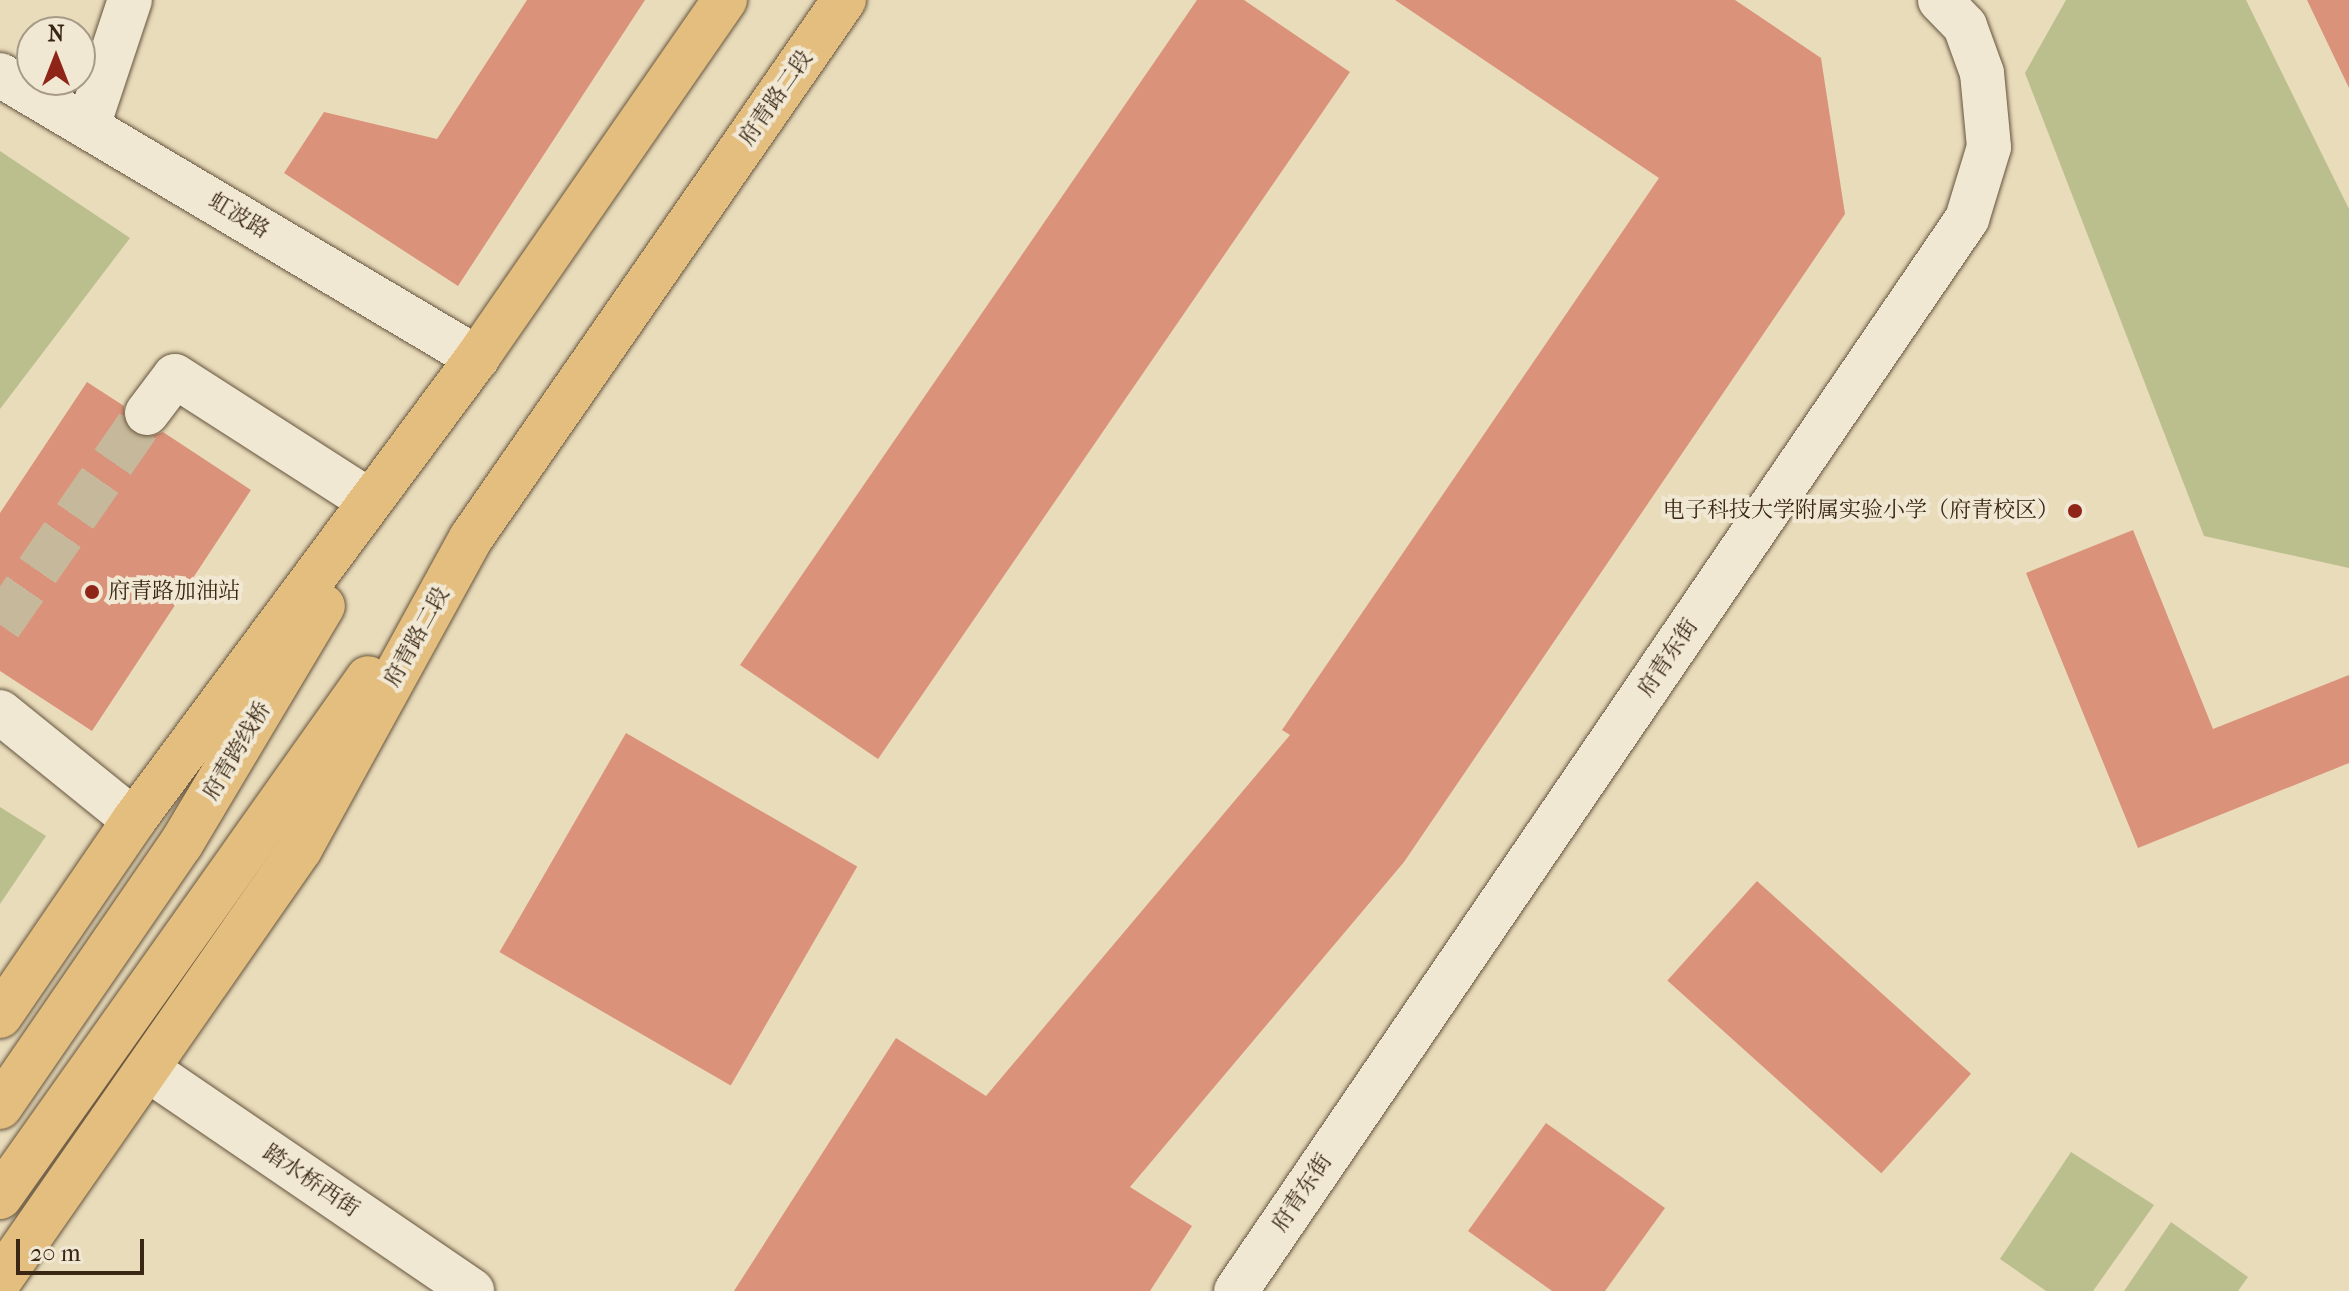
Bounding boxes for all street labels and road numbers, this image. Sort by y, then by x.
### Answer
street label: 府青路二段 [734,45,818,151]
street label: 虹波路 [204,188,274,244]
street label: 府青路二段 [379,582,455,692]
street label: 府青东街 [1632,614,1704,702]
street label: 府青跨线桥 [197,697,277,805]
street label: 踏水桥西街 [258,1139,364,1223]
street label: 府青东街 [1266,1149,1338,1237]

